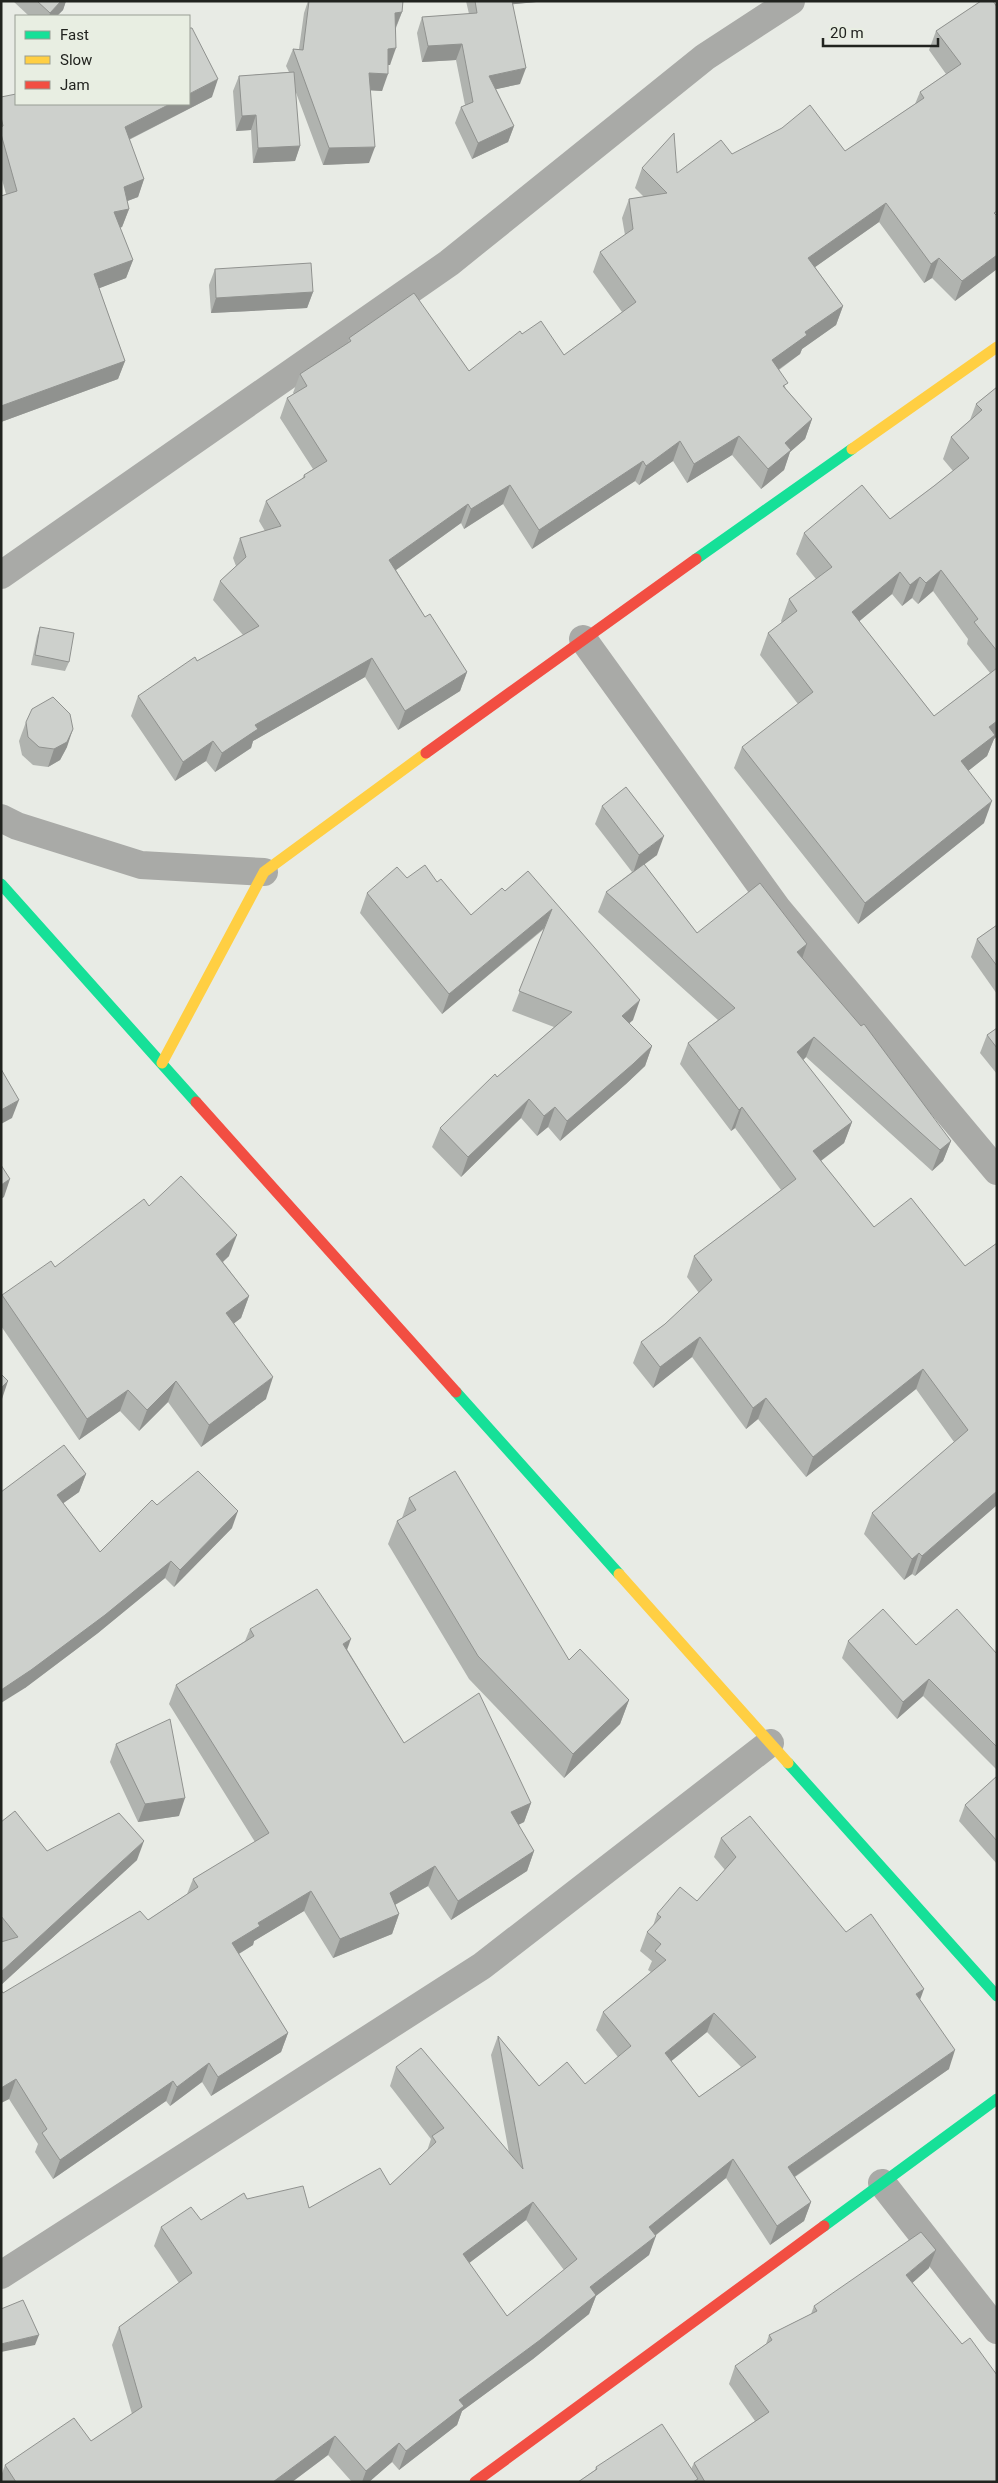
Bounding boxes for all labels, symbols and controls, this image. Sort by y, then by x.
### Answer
legend [15,15,190,105]
scale bar [823,15,938,47]
text: 20 m [830,24,864,42]
text: Fast [60,26,89,44]
text: Slow [60,51,92,69]
text: Jam [60,76,90,94]

